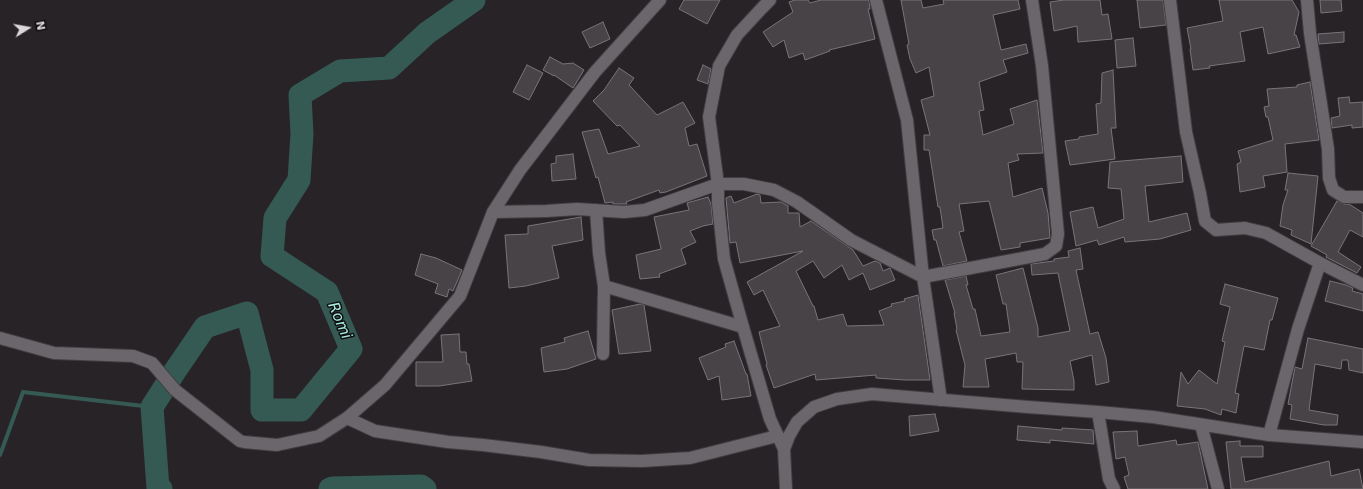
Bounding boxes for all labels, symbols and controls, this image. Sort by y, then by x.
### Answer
north arrow [8,8,48,48]
text: N [33,20,48,31]
water label: Romi [323,300,355,342]

